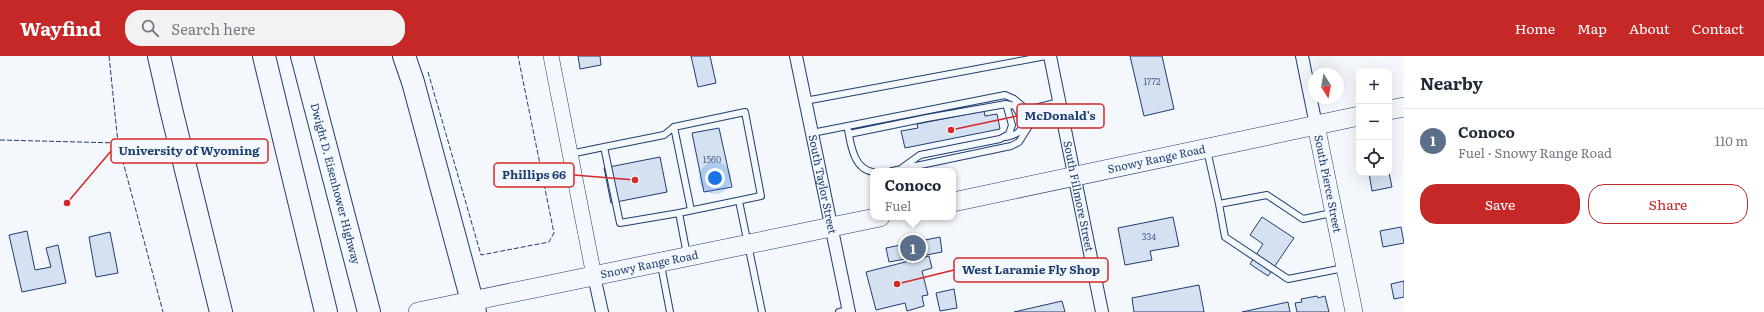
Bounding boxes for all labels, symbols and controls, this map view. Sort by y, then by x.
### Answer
search box [125,10,405,46]
text: Wayfind [20,14,101,42]
icon: search [139,17,161,39]
text: Search here [171,17,255,40]
text: Home [1515,18,1555,38]
text: Map [1577,18,1607,38]
text: About [1629,18,1670,38]
text: Contact [1692,18,1744,38]
north arrow [1308,68,1344,104]
map controls [1356,68,1392,176]
button: + [1356,68,1392,104]
text: Nearby [1420,70,1483,95]
house number: 1772 [1143,74,1161,88]
street label: Dwight D. Eisenhower Highway [308,101,365,267]
callout: McDonald's [1017,104,1104,128]
button: − [1356,104,1392,140]
text: McDonald's [1025,106,1096,124]
text: Conoco [1458,120,1515,143]
text: 1 [1430,131,1436,150]
text: 110 m [1715,131,1748,150]
street label: South Taylor Street [805,133,842,236]
street label: South Pierce Street [1311,133,1347,234]
callout: University of Wyoming [111,139,268,163]
street label: South Fillmore Street [1060,139,1099,253]
street label: Snowy Range Road [1106,140,1207,176]
button: locate [1356,140,1392,176]
text: University of Wyoming [118,141,260,159]
text: Fuel · Snowy Range Road [1458,143,1612,162]
house number: 1560 [703,152,721,166]
callout: Phillips 66 [494,163,574,187]
text: Phillips 66 [502,165,566,183]
your location [705,168,725,188]
popup [870,168,956,220]
text: Conoco [885,173,941,196]
button: Save [1420,184,1580,224]
button: Share [1588,184,1748,224]
text: Fuel [885,196,911,215]
house number: 334 [1142,229,1156,243]
pin: 1 [900,233,926,263]
street label: Snowy Range Road [599,246,700,281]
callout: West Laramie Fly Shop [954,258,1108,282]
text: West Laramie Fly Shop [962,260,1100,278]

